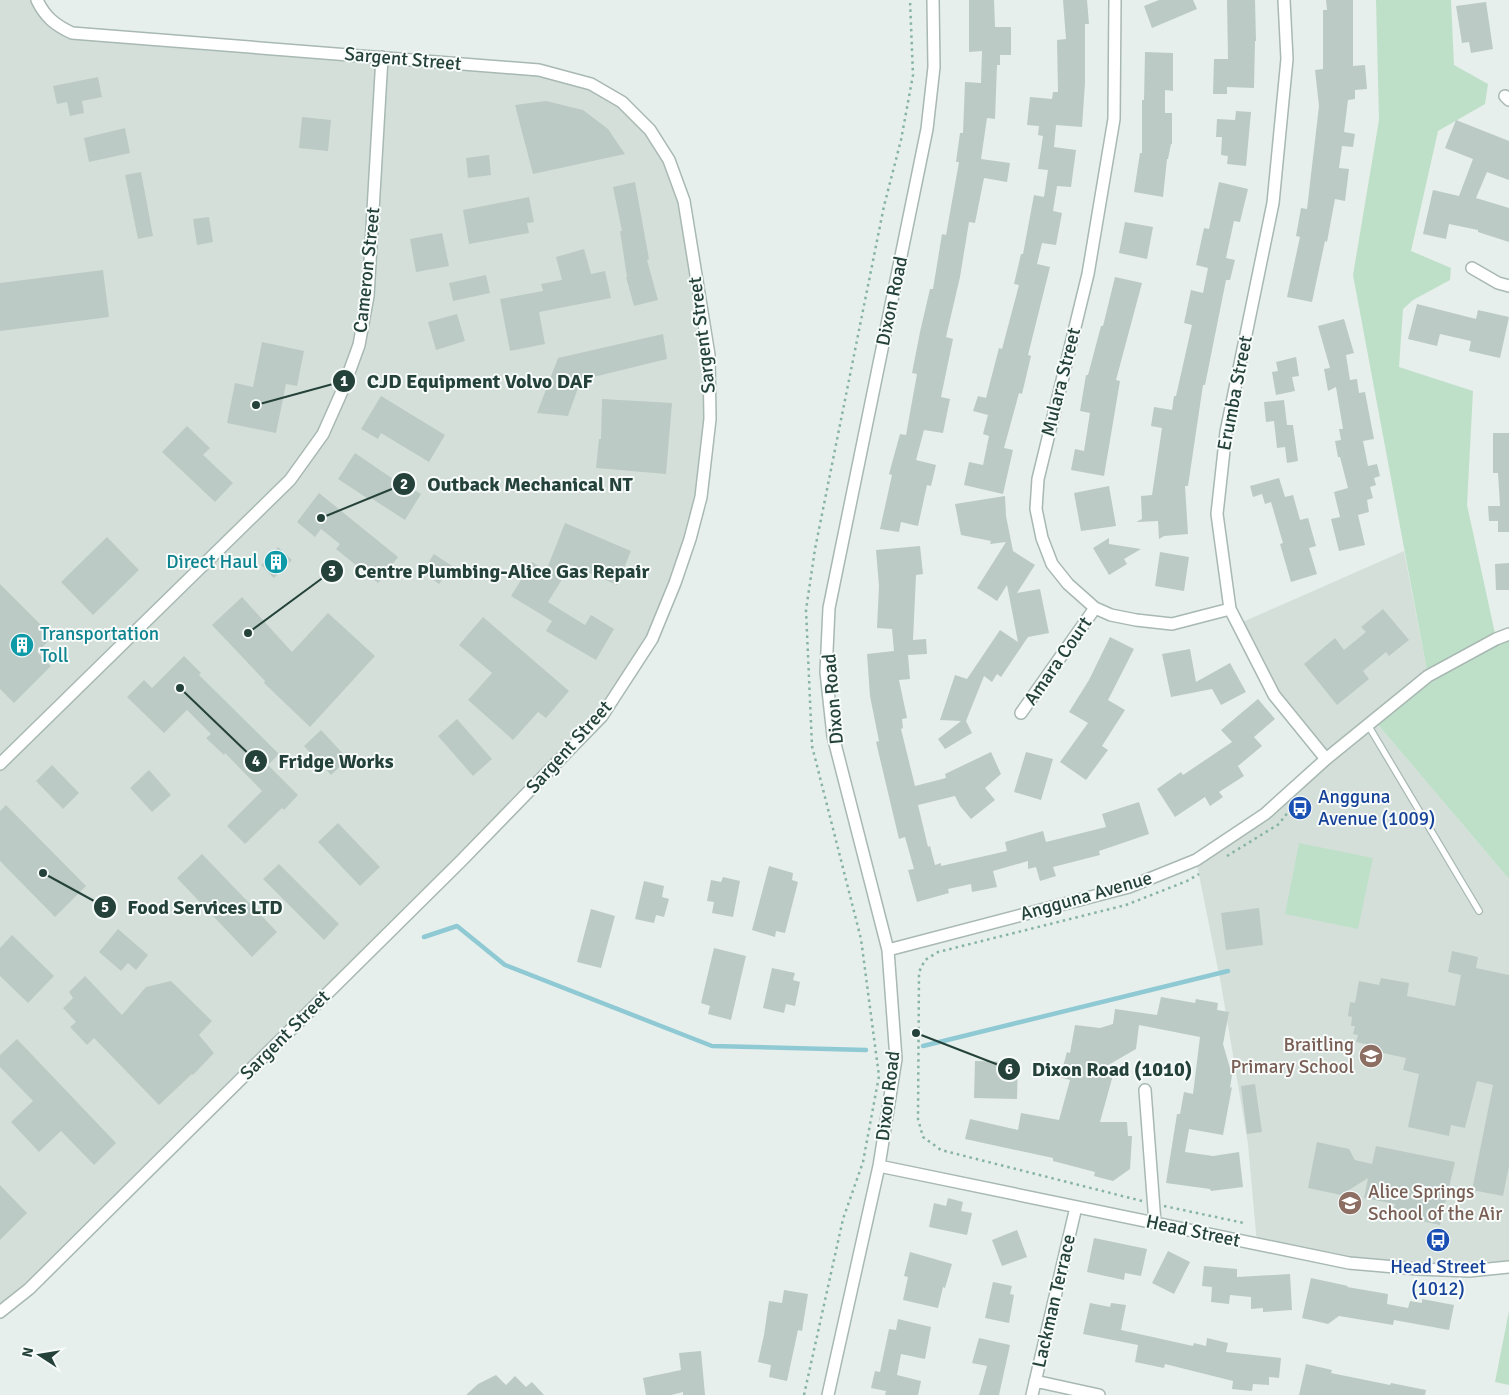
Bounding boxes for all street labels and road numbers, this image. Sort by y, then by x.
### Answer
street label: Sargent Street [344,42,463,76]
street label: Cameron Street [348,206,386,334]
street label: Dixon Road [871,254,913,348]
street label: Sargent Street [683,275,721,395]
street label: Mulara Street [1036,325,1086,439]
street label: Erumba Street [1212,333,1258,453]
street label: Amara Court [1019,612,1097,710]
street label: Dixon Road [817,653,849,745]
street label: Sargent Street [521,695,617,799]
street label: Angguna Avenue [1017,866,1155,926]
street label: Sargent Street [235,985,335,1085]
street label: Dixon Road [871,1049,905,1143]
street label: Head Street [1144,1209,1243,1253]
street label: Lackman Terrace [1027,1232,1081,1370]

